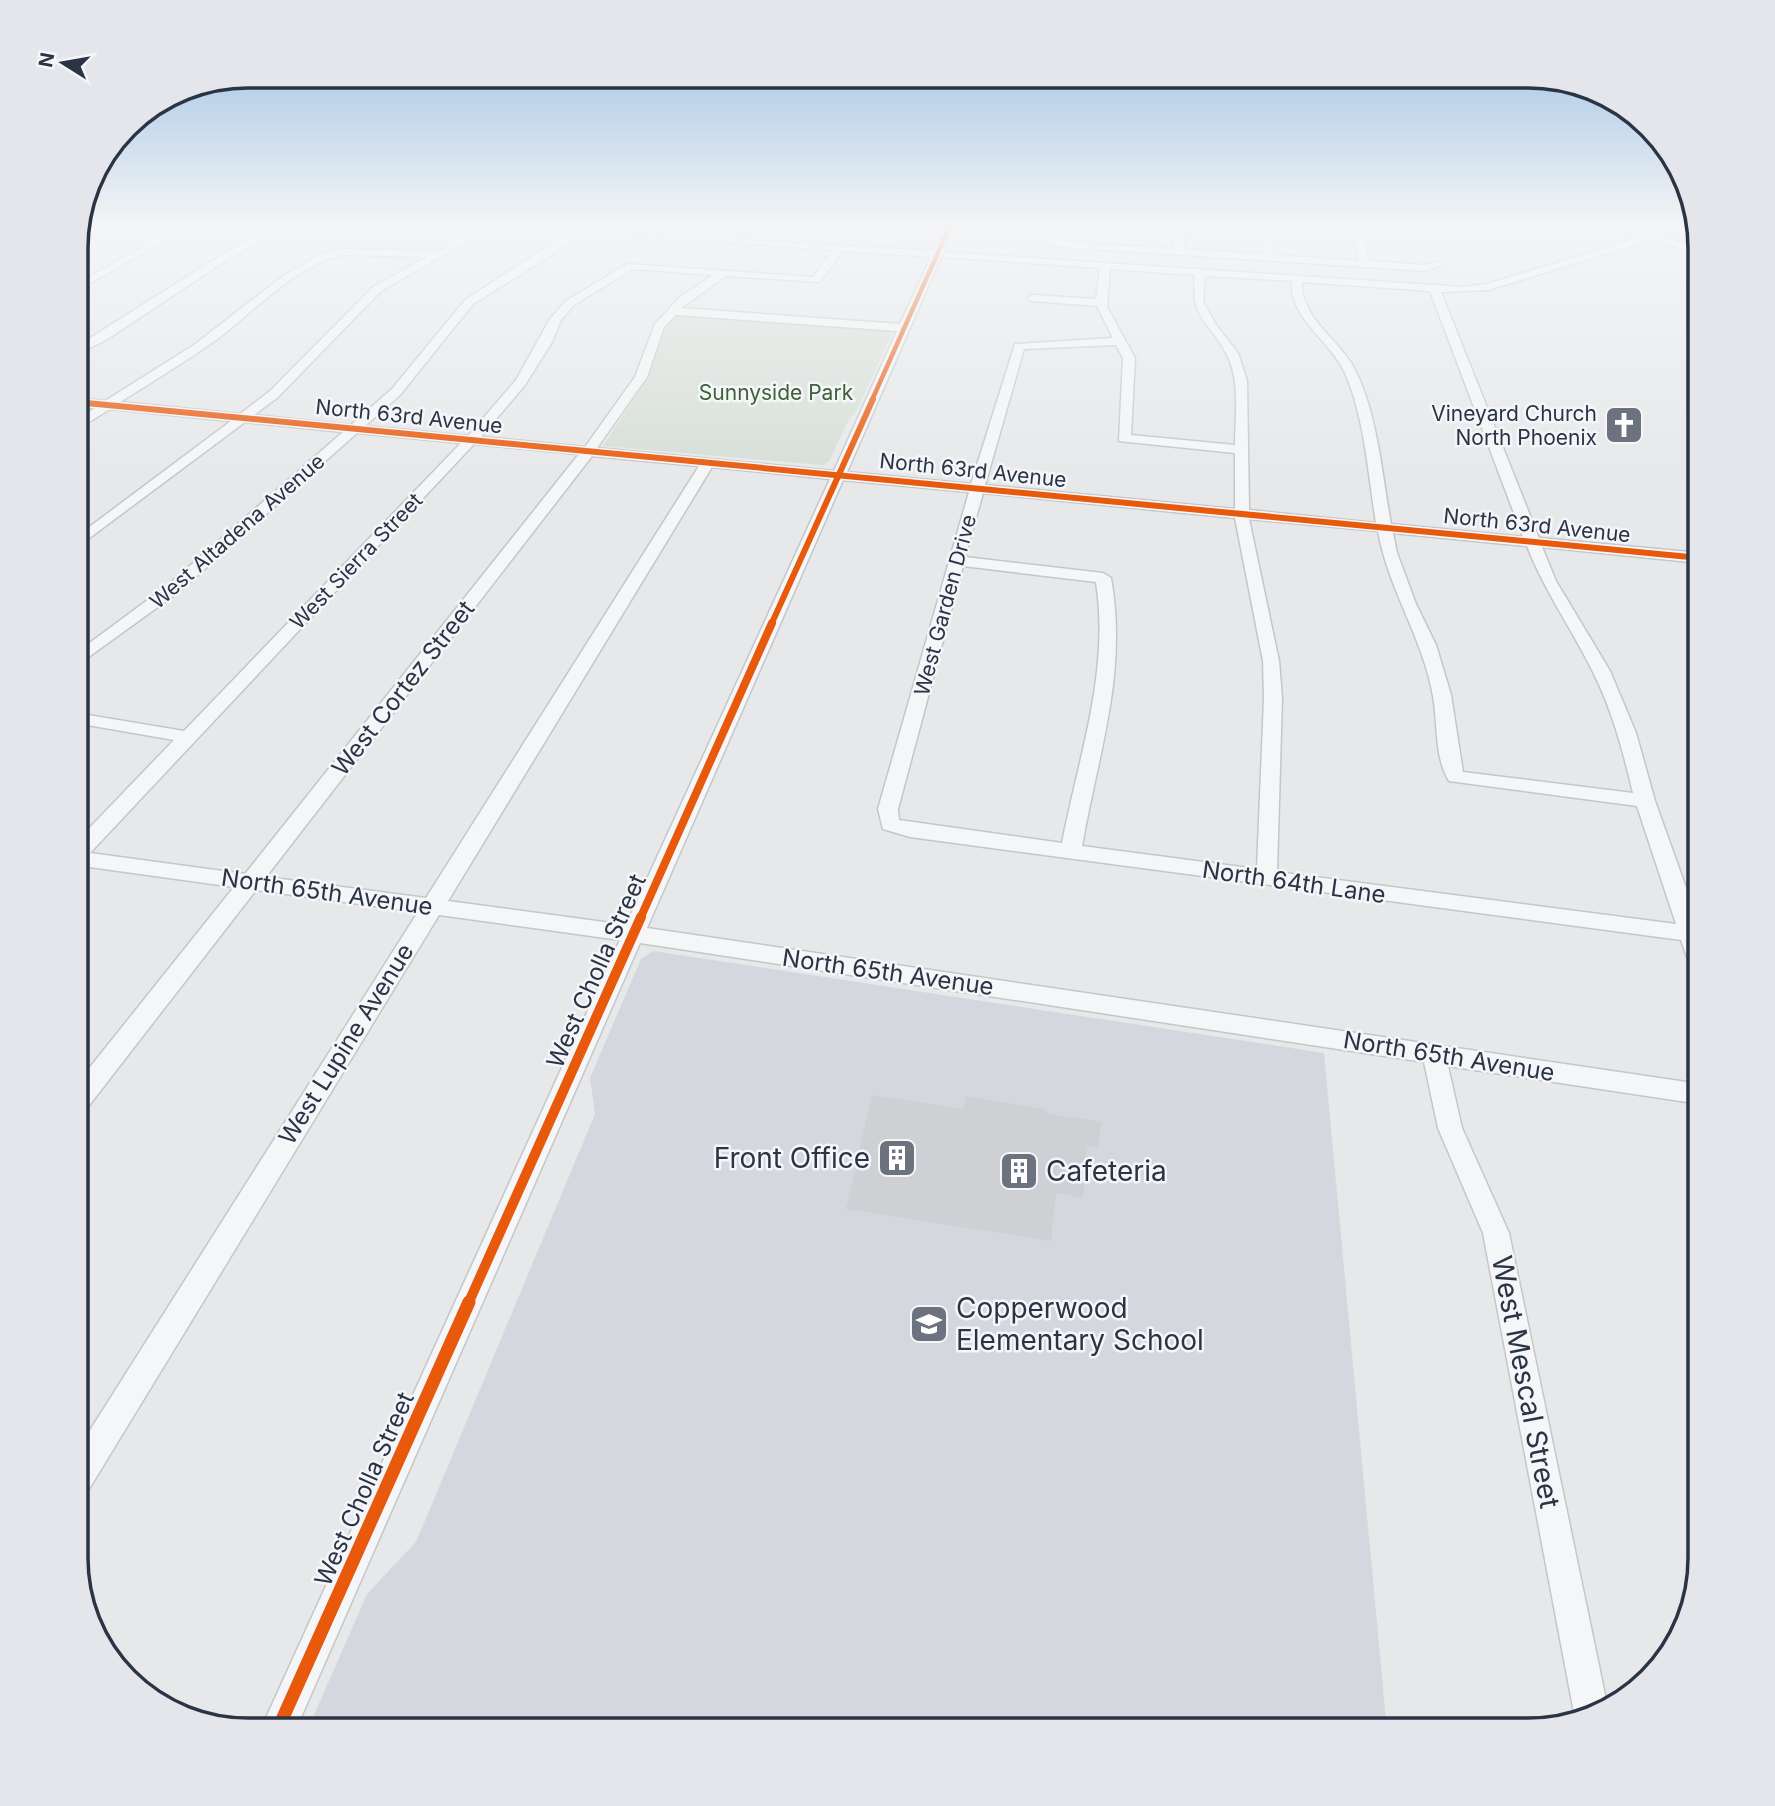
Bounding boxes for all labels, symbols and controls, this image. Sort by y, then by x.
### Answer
north arrow [28,28,98,98]
text: N [34,51,59,69]
park label: Sunnyside Park [699,380,854,405]
street label: North 63rd Avenue [314,394,504,438]
place label: Vineyard Church North Phoenix [1431,401,1597,450]
church icon: Vineyard Church North Phoenix [1603,404,1645,446]
street label: West Altadena Avenue [145,448,329,614]
street label: North 63rd Avenue [878,448,1068,492]
street label: West Sierra Street [285,488,427,634]
street label: North 63rd Avenue [1442,503,1632,547]
street label: West Garden Drive [909,512,981,698]
street label: West Cortez Street [326,595,480,781]
street label: North 64th Lane [1200,855,1388,909]
street label: North 65th Avenue [219,863,435,921]
street label: West Cholla Street [540,869,652,1073]
street label: West Lupine Avenue [272,938,420,1150]
street label: North 65th Avenue [780,943,996,1001]
street label: North 65th Avenue [1341,1025,1557,1087]
building icon: Front Office [876,1137,918,1179]
place label: Front Office [714,1141,870,1175]
building icon: Cafeteria [998,1150,1040,1192]
place label: Cafeteria [1046,1154,1167,1188]
street label: West Mescal Street [1485,1253,1567,1511]
place label: Copperwood Elementary School [956,1291,1204,1357]
school or university icon: Copperwood Elementary School [908,1303,950,1345]
street label: West Cholla Street [308,1387,420,1591]

